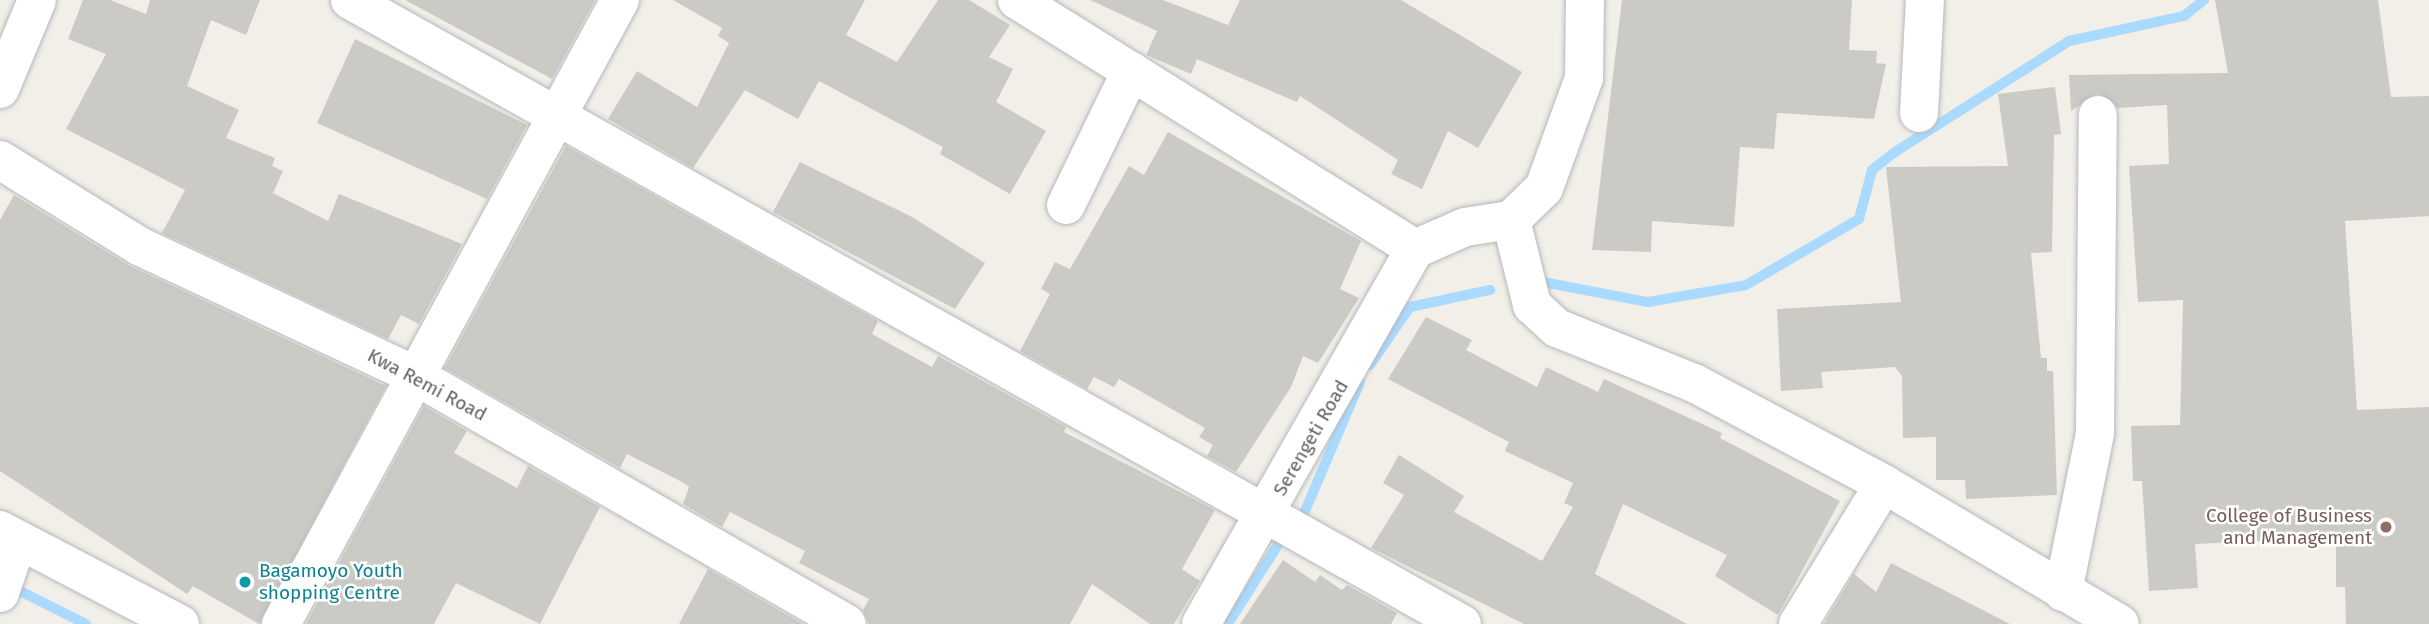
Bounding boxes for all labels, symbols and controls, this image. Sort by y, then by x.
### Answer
street label: Kwa Remi Road [363,344,491,426]
street label: Serengeti Road [1269,376,1353,500]
place label: College of Business and Management [2206,505,2372,549]
marker: College of Business and Management [2378,519,2394,535]
place label: Bagamoyo Youth shopping Centre [259,560,403,604]
marker: Bagamoyo Youth shopping Centre [237,574,253,590]

